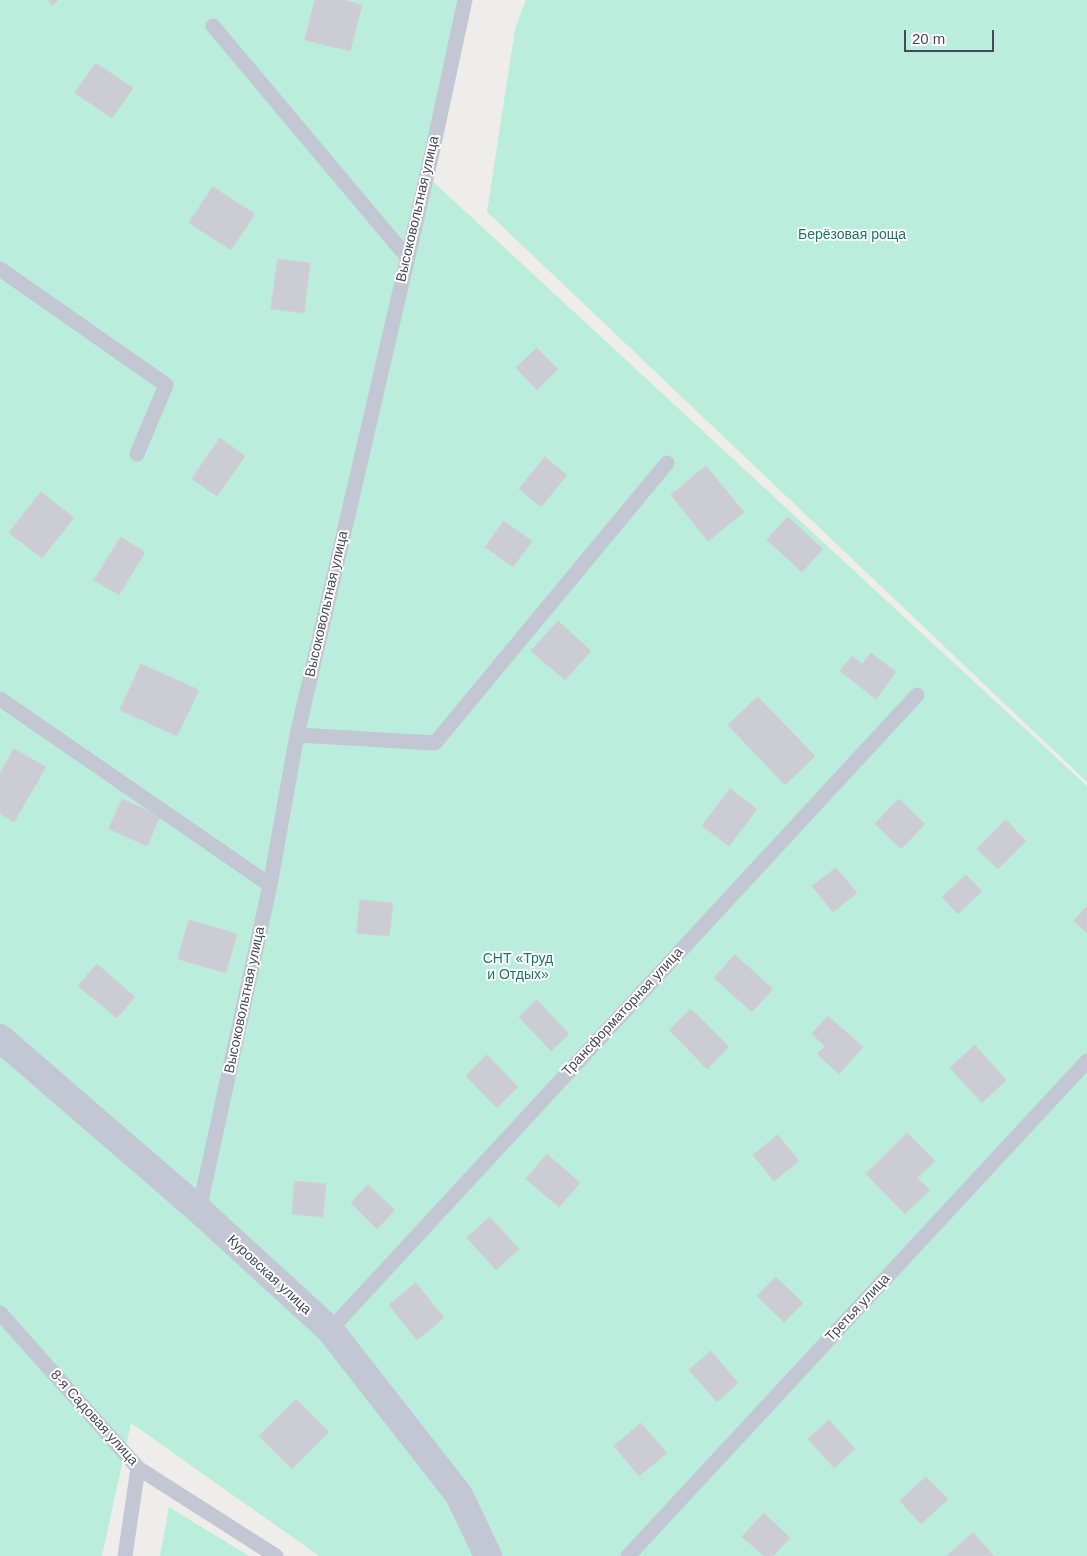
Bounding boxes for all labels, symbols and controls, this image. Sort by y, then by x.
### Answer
scale bar [907,20,997,52]
text: 20 m [912,30,945,47]
street label: Высоковольтная улица [393,134,443,284]
park label: Берёзовая роща [798,227,906,243]
street label: Высоковольтная улица [302,529,352,679]
street label: Высоковольтная улица [221,925,269,1075]
street label: Трансформаторная улица [559,944,687,1080]
park label: СНТ «Труд и Отдых» [483,951,553,984]
street label: Куровская улица [223,1232,315,1318]
street label: Третья улица [822,1271,894,1345]
street label: 8-я Садовая улица [47,1367,141,1469]

